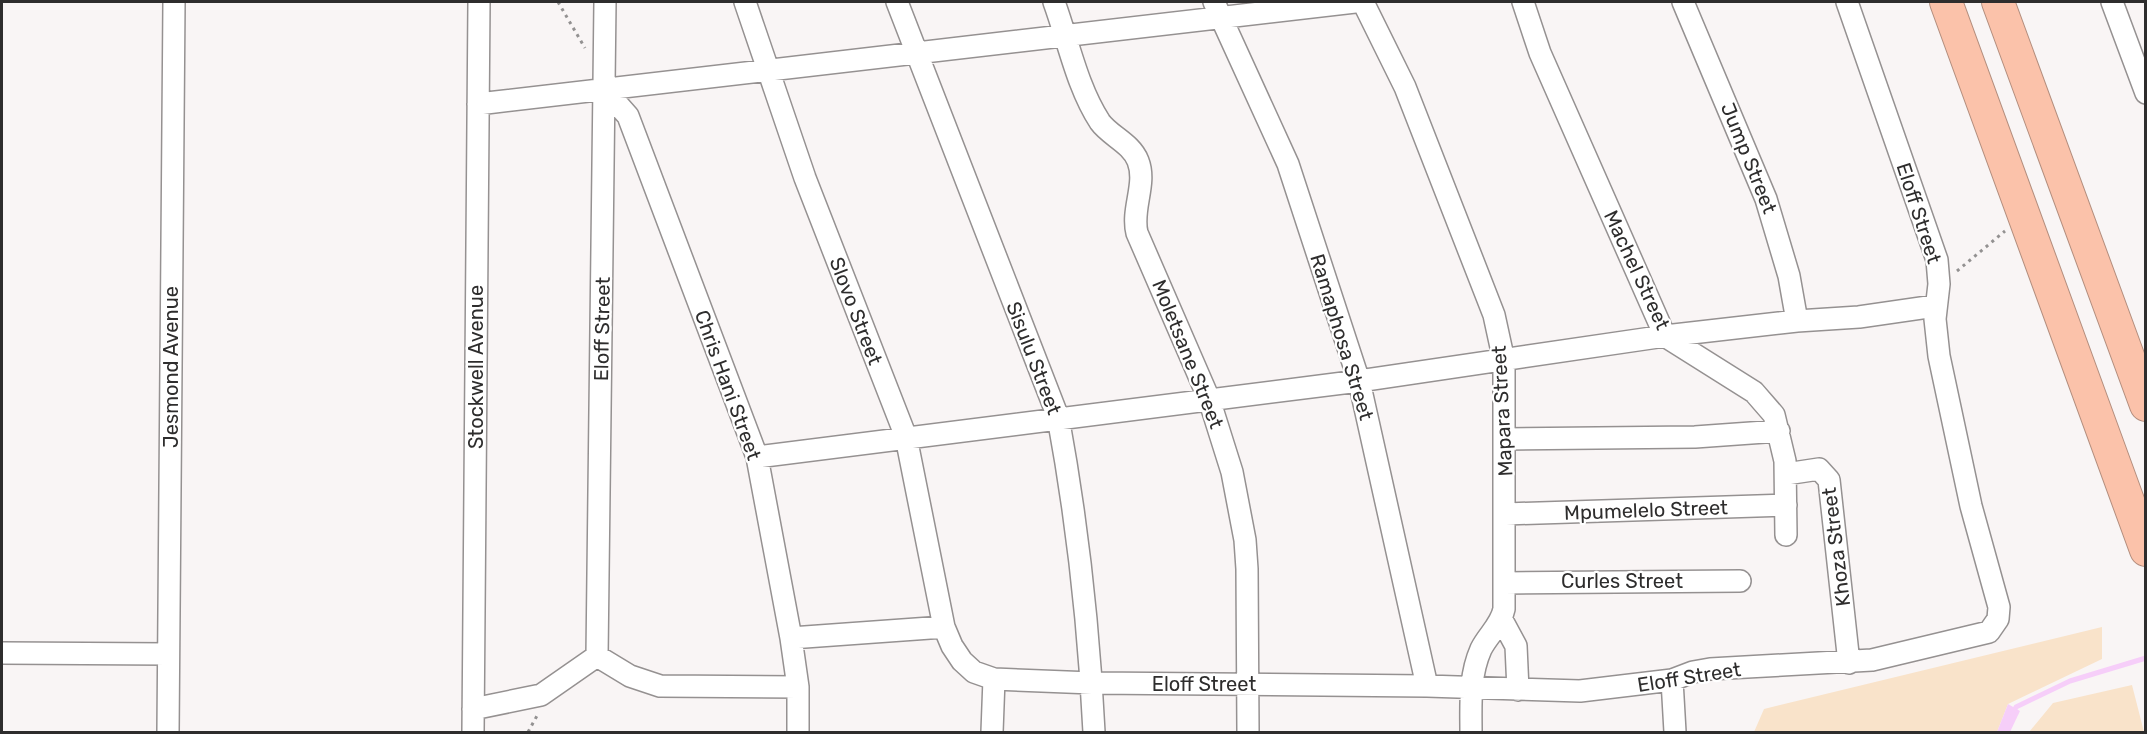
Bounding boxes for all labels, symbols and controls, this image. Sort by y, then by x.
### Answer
street label: Jump Street [1716,99,1782,217]
street label: Eloff Street [1891,160,1947,267]
street label: Machel Street [1599,207,1675,334]
street label: Ramaphosa Street [1305,251,1379,423]
street label: Slovo Street [824,254,888,368]
street label: Eloff Street [589,276,615,381]
street label: Moletsane Street [1147,276,1229,432]
street label: Stockwell Avenue [464,285,488,449]
street label: Jesmond Avenue [159,286,183,448]
street label: Sisulu Street [1001,298,1067,418]
street label: Chris Hani Street [690,307,766,464]
street label: Mapara Street [1487,345,1517,477]
street label: Khoza Street [1817,486,1855,608]
street label: Mpumelelo Street [1564,495,1729,525]
street label: Curles Street [1561,569,1683,593]
street label: Eloff Street [1636,657,1743,697]
street label: Eloff Street [1152,672,1256,696]

